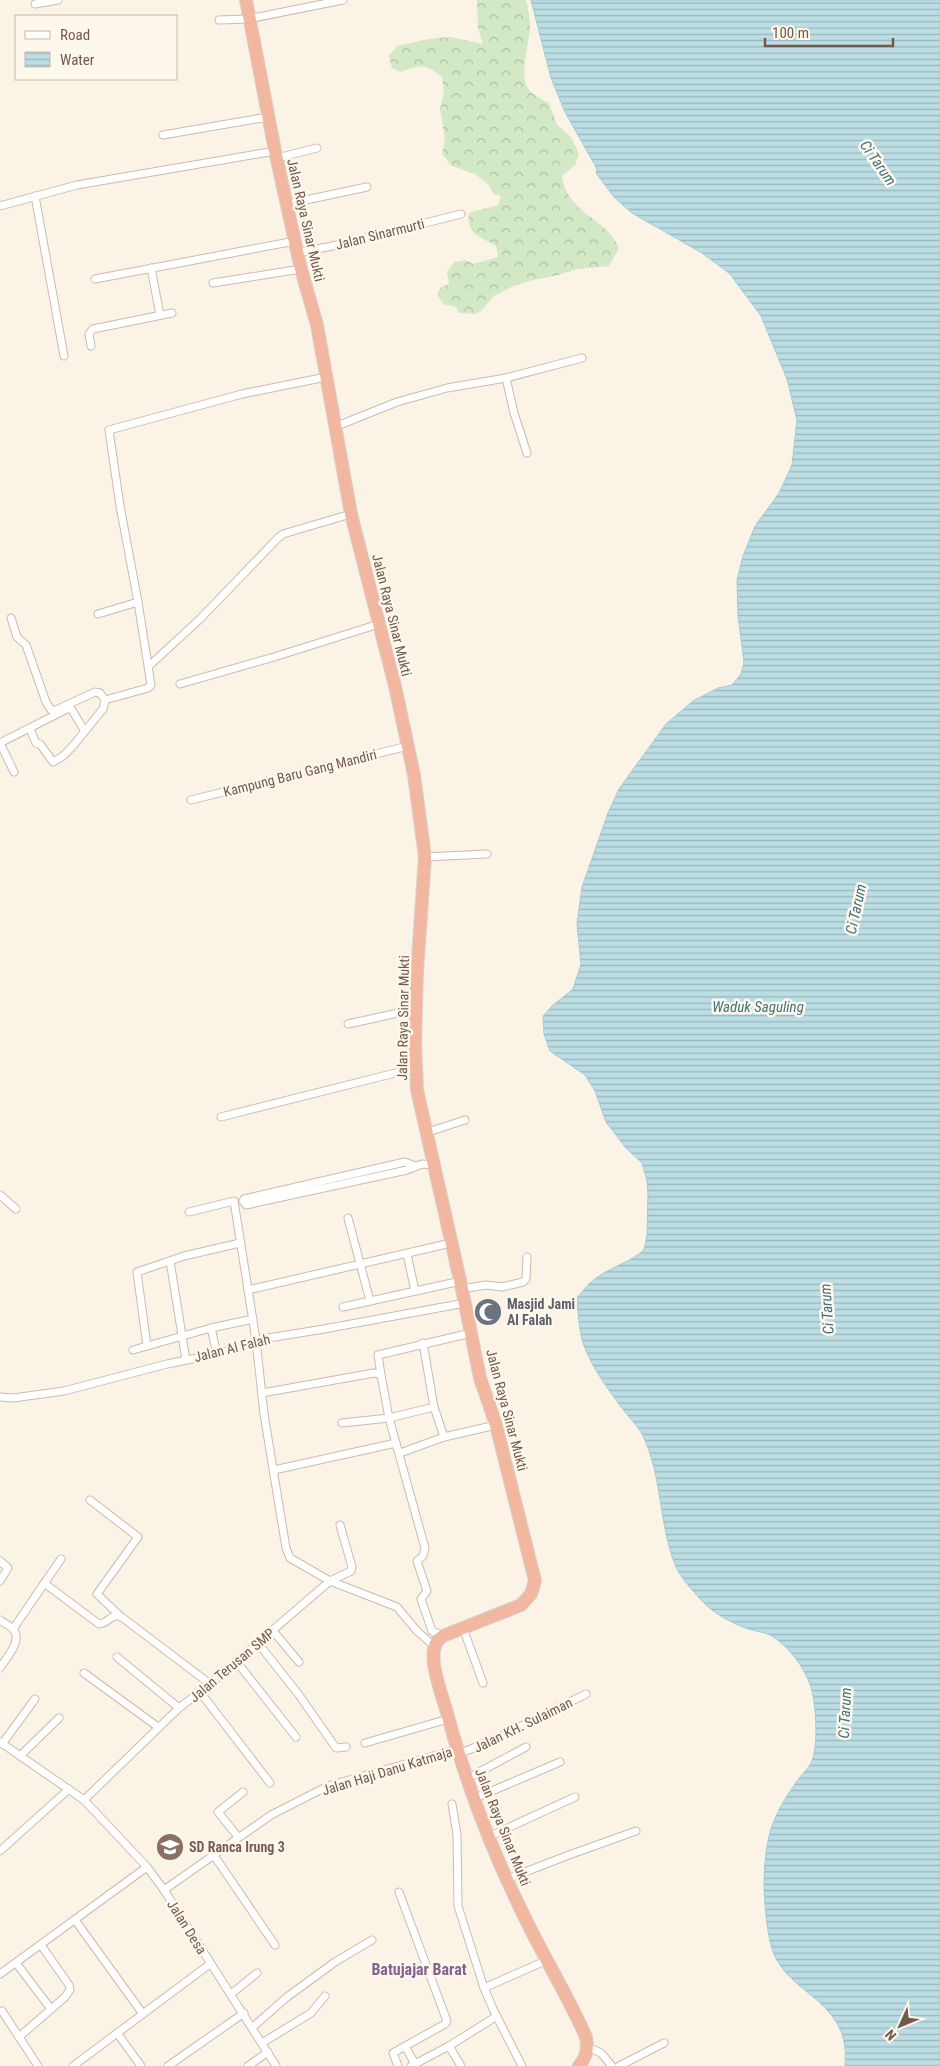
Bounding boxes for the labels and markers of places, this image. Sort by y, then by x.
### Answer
place label: Masjid Jami Al Falah [507,1296,575,1328]
mosque icon: Masjid Jami Al Falah [473,1297,503,1327]
school or university icon: SD Ranca Irung 3 [155,1832,185,1862]
place label: SD Ranca Irung 3 [189,1839,285,1855]

